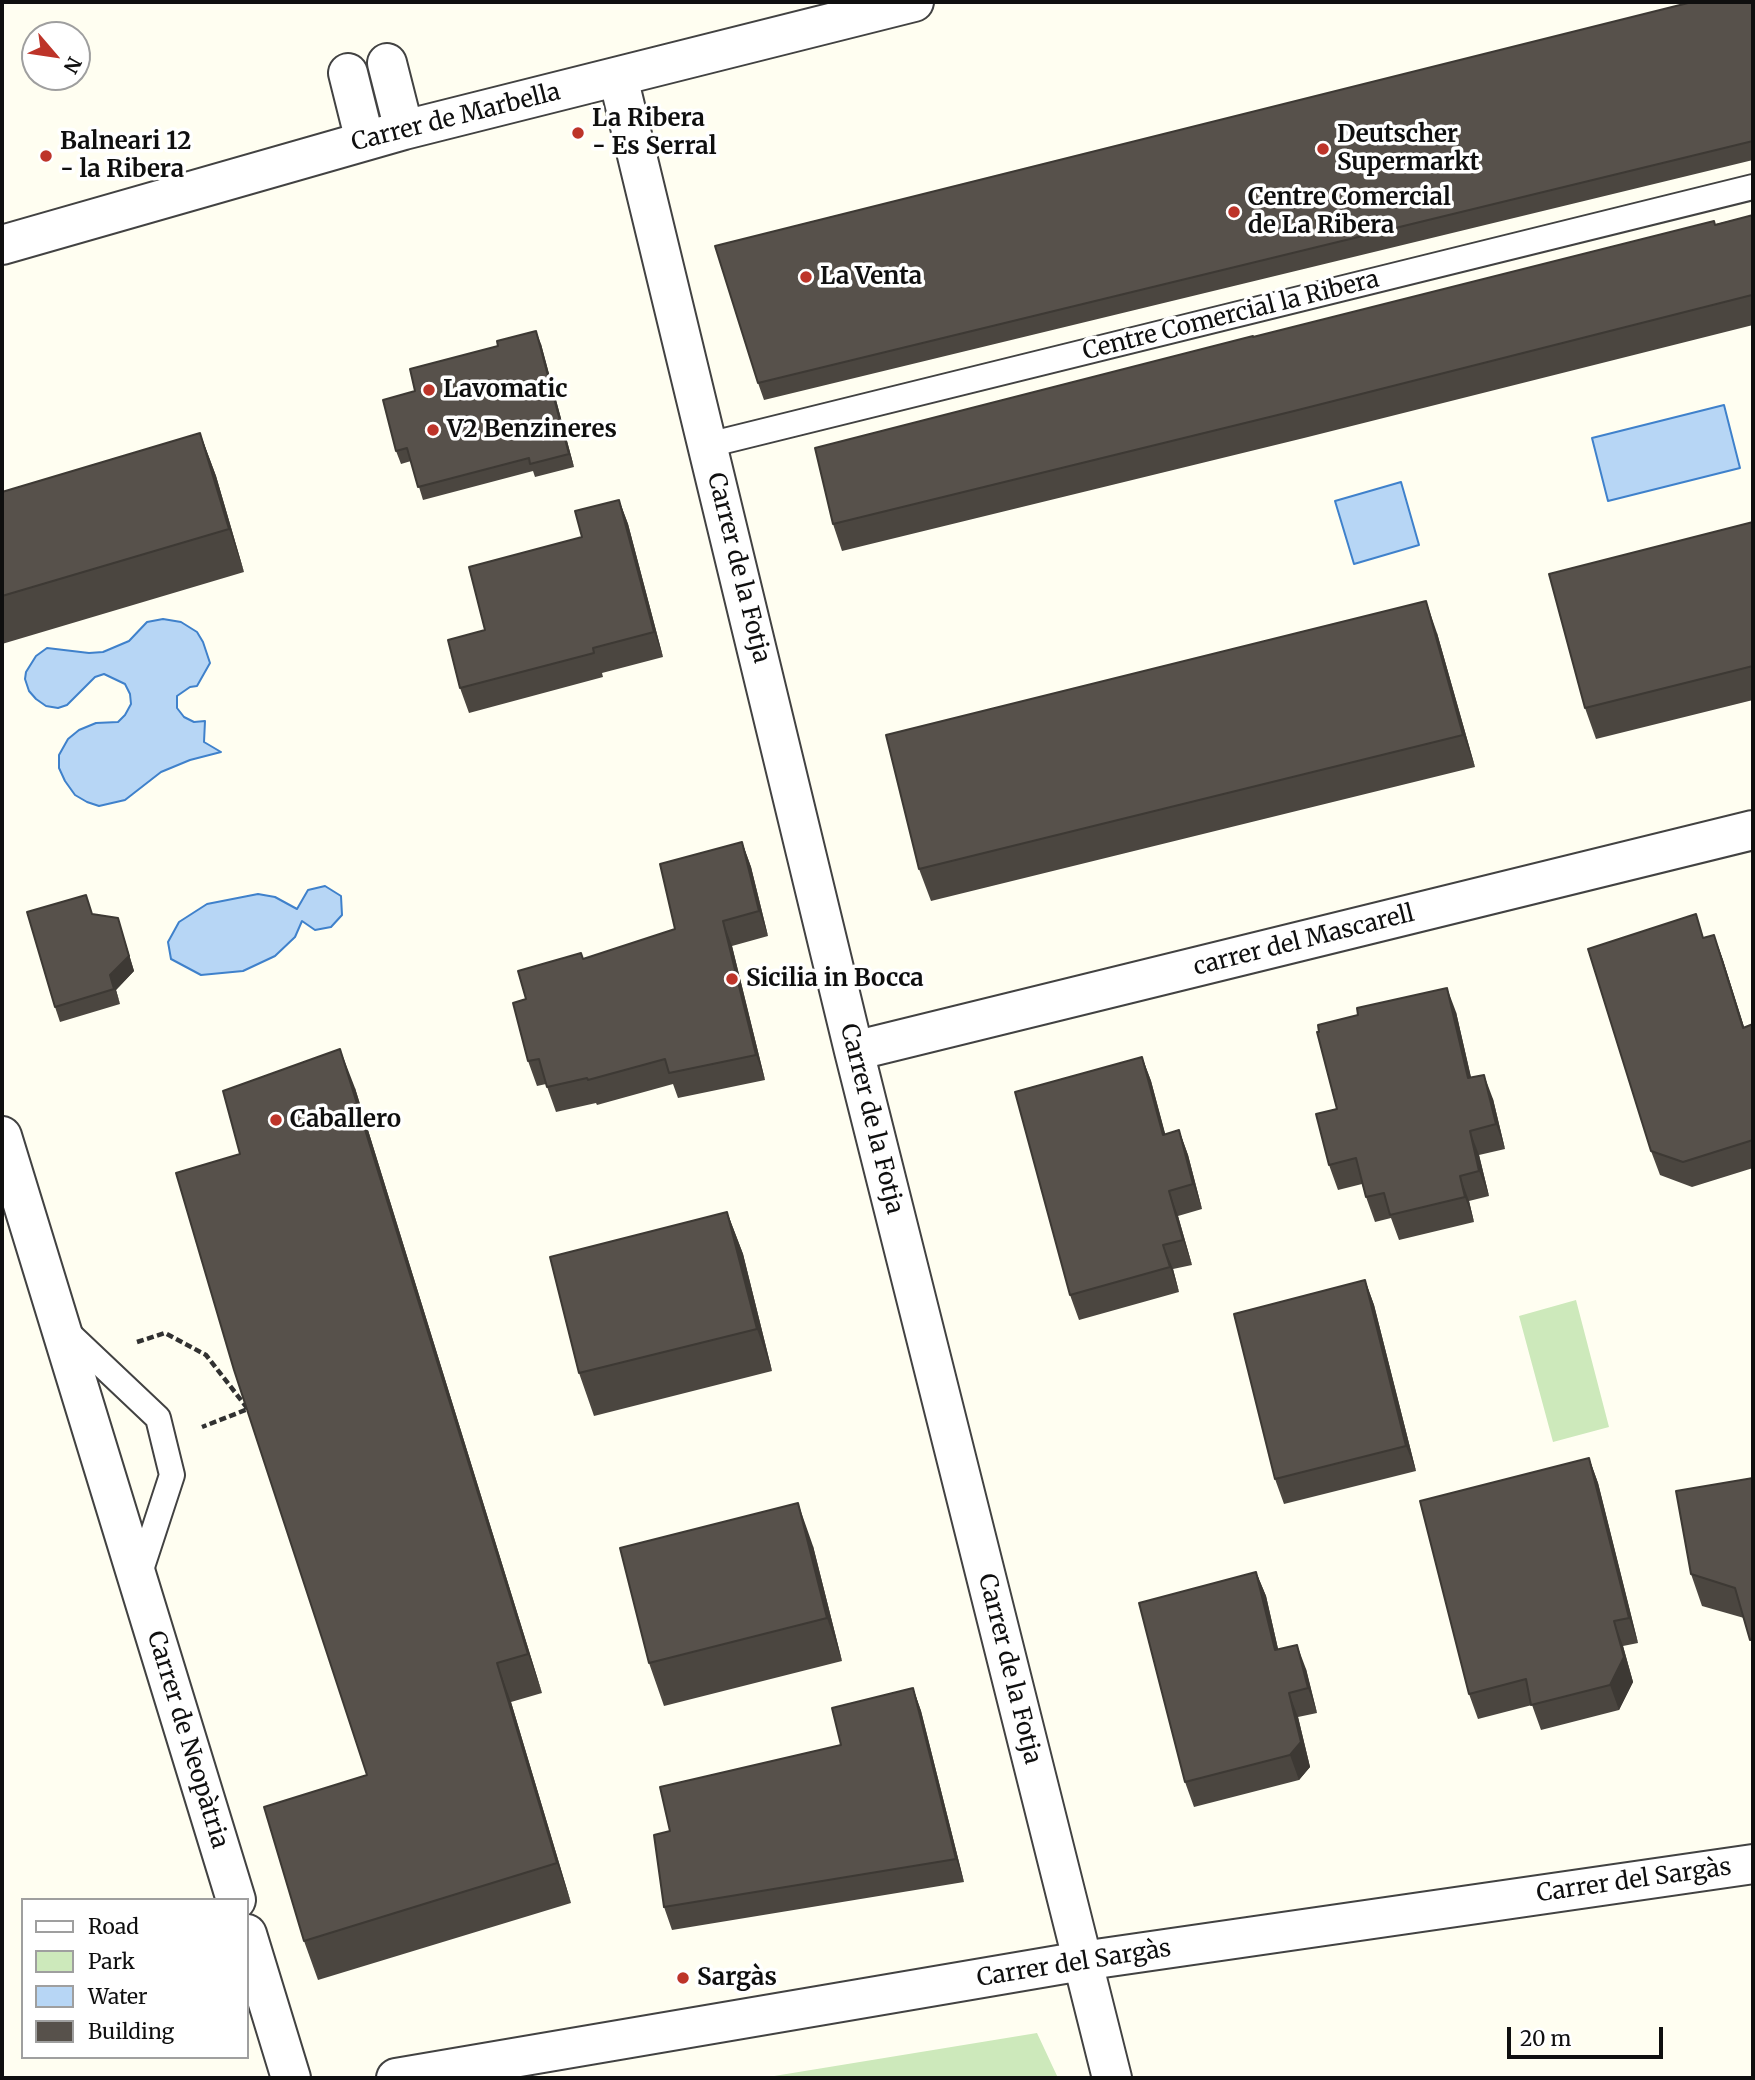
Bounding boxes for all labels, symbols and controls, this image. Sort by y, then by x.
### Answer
north arrow [21,21,91,91]
text: N [58,53,87,78]
street label: Carrer de Marbella [349,78,563,158]
place label: La Ribera - Es Serral [592,105,717,161]
place label: Deutscher Supermarkt [1337,121,1479,177]
marker: La Ribera - Es Serral [570,125,586,141]
place label: Balneari 12 - la Ribera [60,128,191,184]
marker: Deutscher Supermarkt [1315,141,1331,157]
marker: Balneari 12 - la Ribera [38,148,54,164]
place label: Centre Comercial de La Ribera [1248,184,1451,240]
marker: Centre Comercial de La Ribera [1226,204,1242,220]
place label: La Venta [820,263,922,291]
street label: Centre Comercial la Ribera [1080,265,1382,367]
marker: La Venta [798,269,814,285]
place label: Lavomatic [443,376,568,404]
marker: Lavomatic [421,382,437,398]
place label: V2 Benzineres [447,416,617,444]
marker: V2 Benzineres [425,422,441,438]
street label: Carrer de la Fotja [700,470,776,666]
street label: carrer del Mascarell [1191,900,1417,982]
place label: Sicilia in Bocca [746,965,924,993]
marker: Sicilia in Bocca [724,971,740,987]
street label: Carrer de la Fotja [833,1021,909,1217]
place label: Caballero [290,1106,401,1134]
marker: Caballero [268,1112,284,1128]
street label: Carrer de la Fotja [971,1571,1047,1767]
street label: Carrer de Neopàtria [140,1628,234,1852]
street label: Carrer del Sargàs [1535,1853,1733,1909]
legend [21,1898,248,2059]
text: Road [88,1913,139,1940]
street label: Carrer del Sargàs [975,1934,1173,1994]
text: Park [88,1948,135,1975]
place label: Sargàs [697,1964,777,1992]
marker: Sargàs [675,1970,691,1986]
text: Water [88,1983,147,2010]
scale bar [1510,2014,1666,2058]
text: Building [88,2018,174,2045]
text: 20 m [1520,2025,1571,2052]

